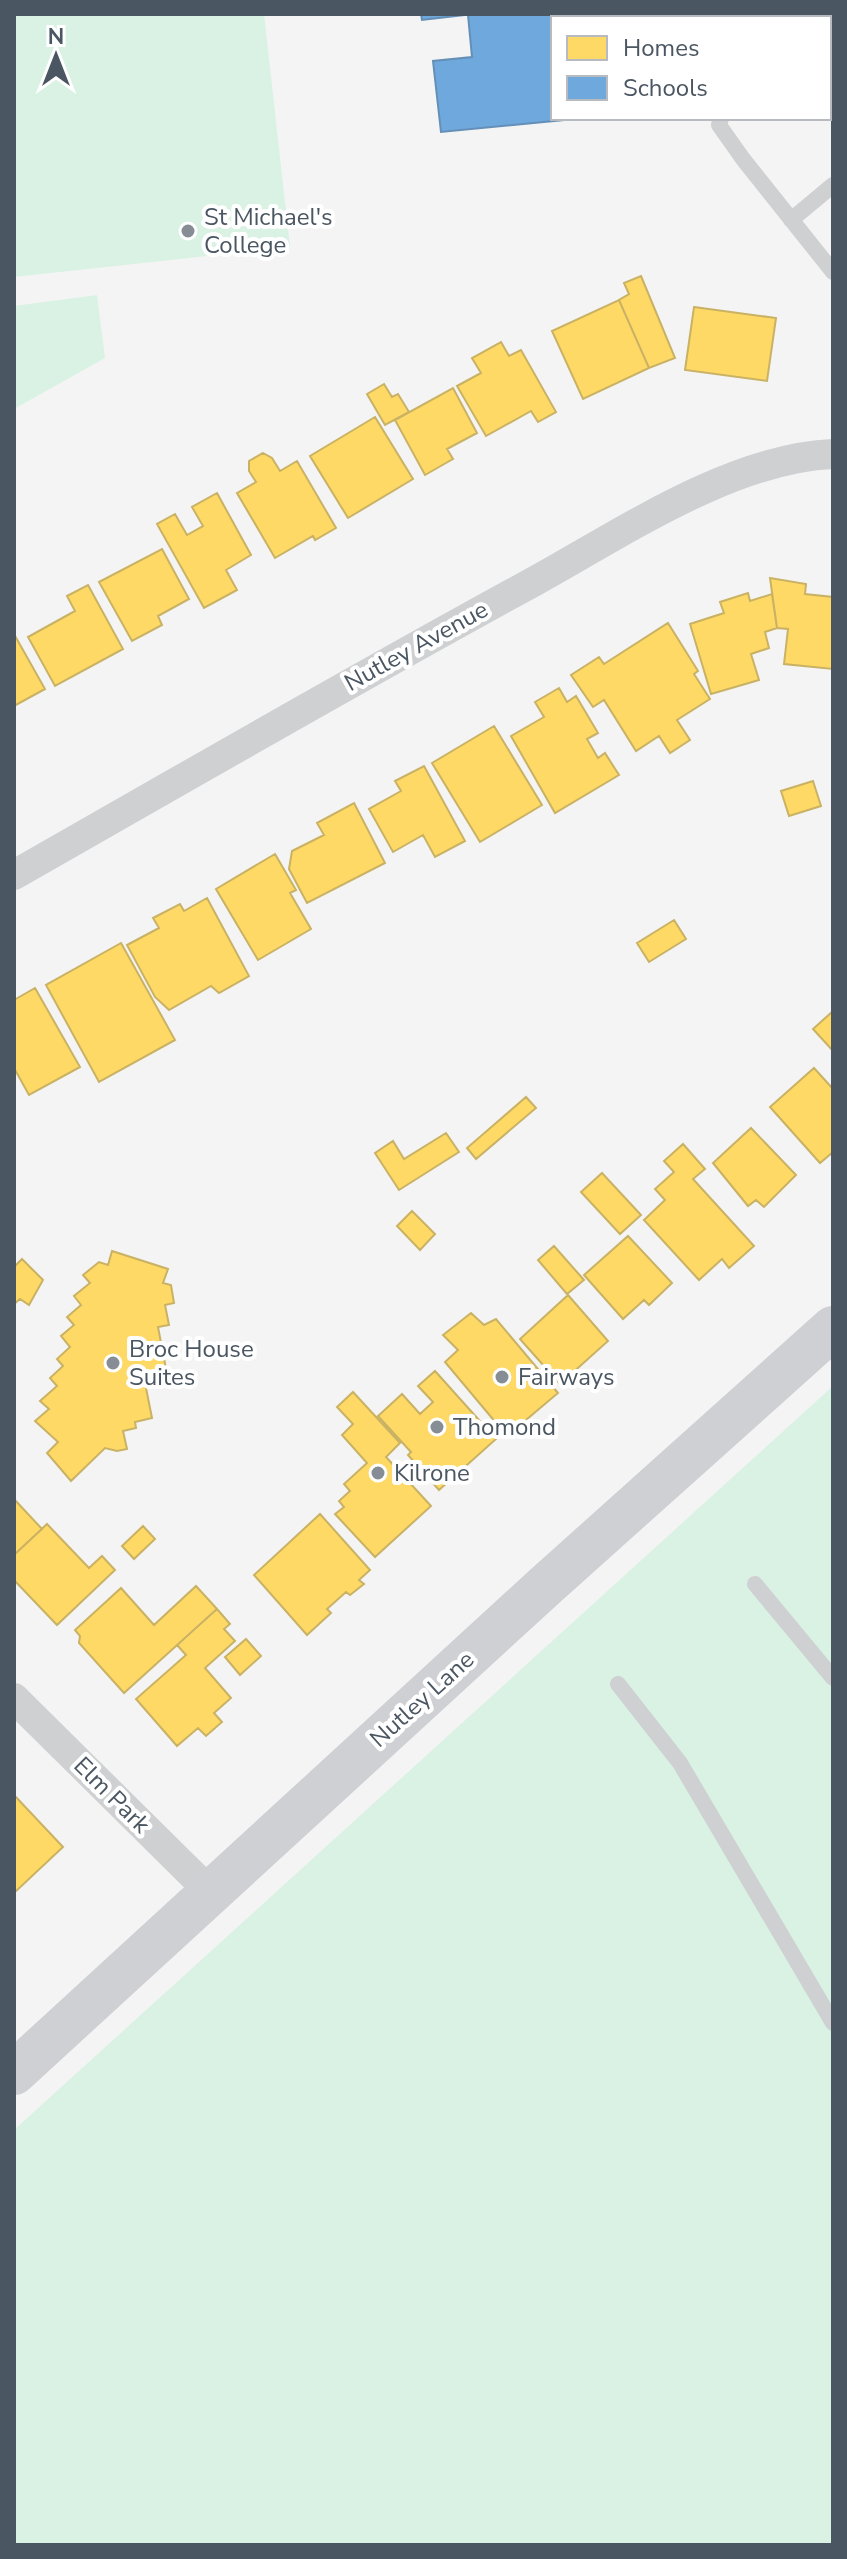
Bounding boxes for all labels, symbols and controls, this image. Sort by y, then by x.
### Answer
north arrow [16,16,96,96]
legend [551,16,831,120]
text: N [48,22,64,52]
text: Homes [623,32,699,64]
text: Schools [623,72,708,104]
place label: St Michael's College [204,201,333,261]
marker: St Michael's College [179,222,197,240]
street label: Nutley Avenue [339,593,493,699]
place label: Broc House Suites [129,1333,254,1393]
marker: Broc House Suites [104,1354,122,1372]
place label: Fairways [518,1361,614,1393]
marker: Fairways [493,1368,511,1386]
place label: Thomond [453,1411,556,1443]
marker: Thomond [428,1418,446,1436]
place label: Kilrone [394,1457,470,1489]
marker: Kilrone [369,1464,387,1482]
street label: Nutley Lane [363,1644,481,1754]
street label: Elm Park [67,1750,158,1841]

